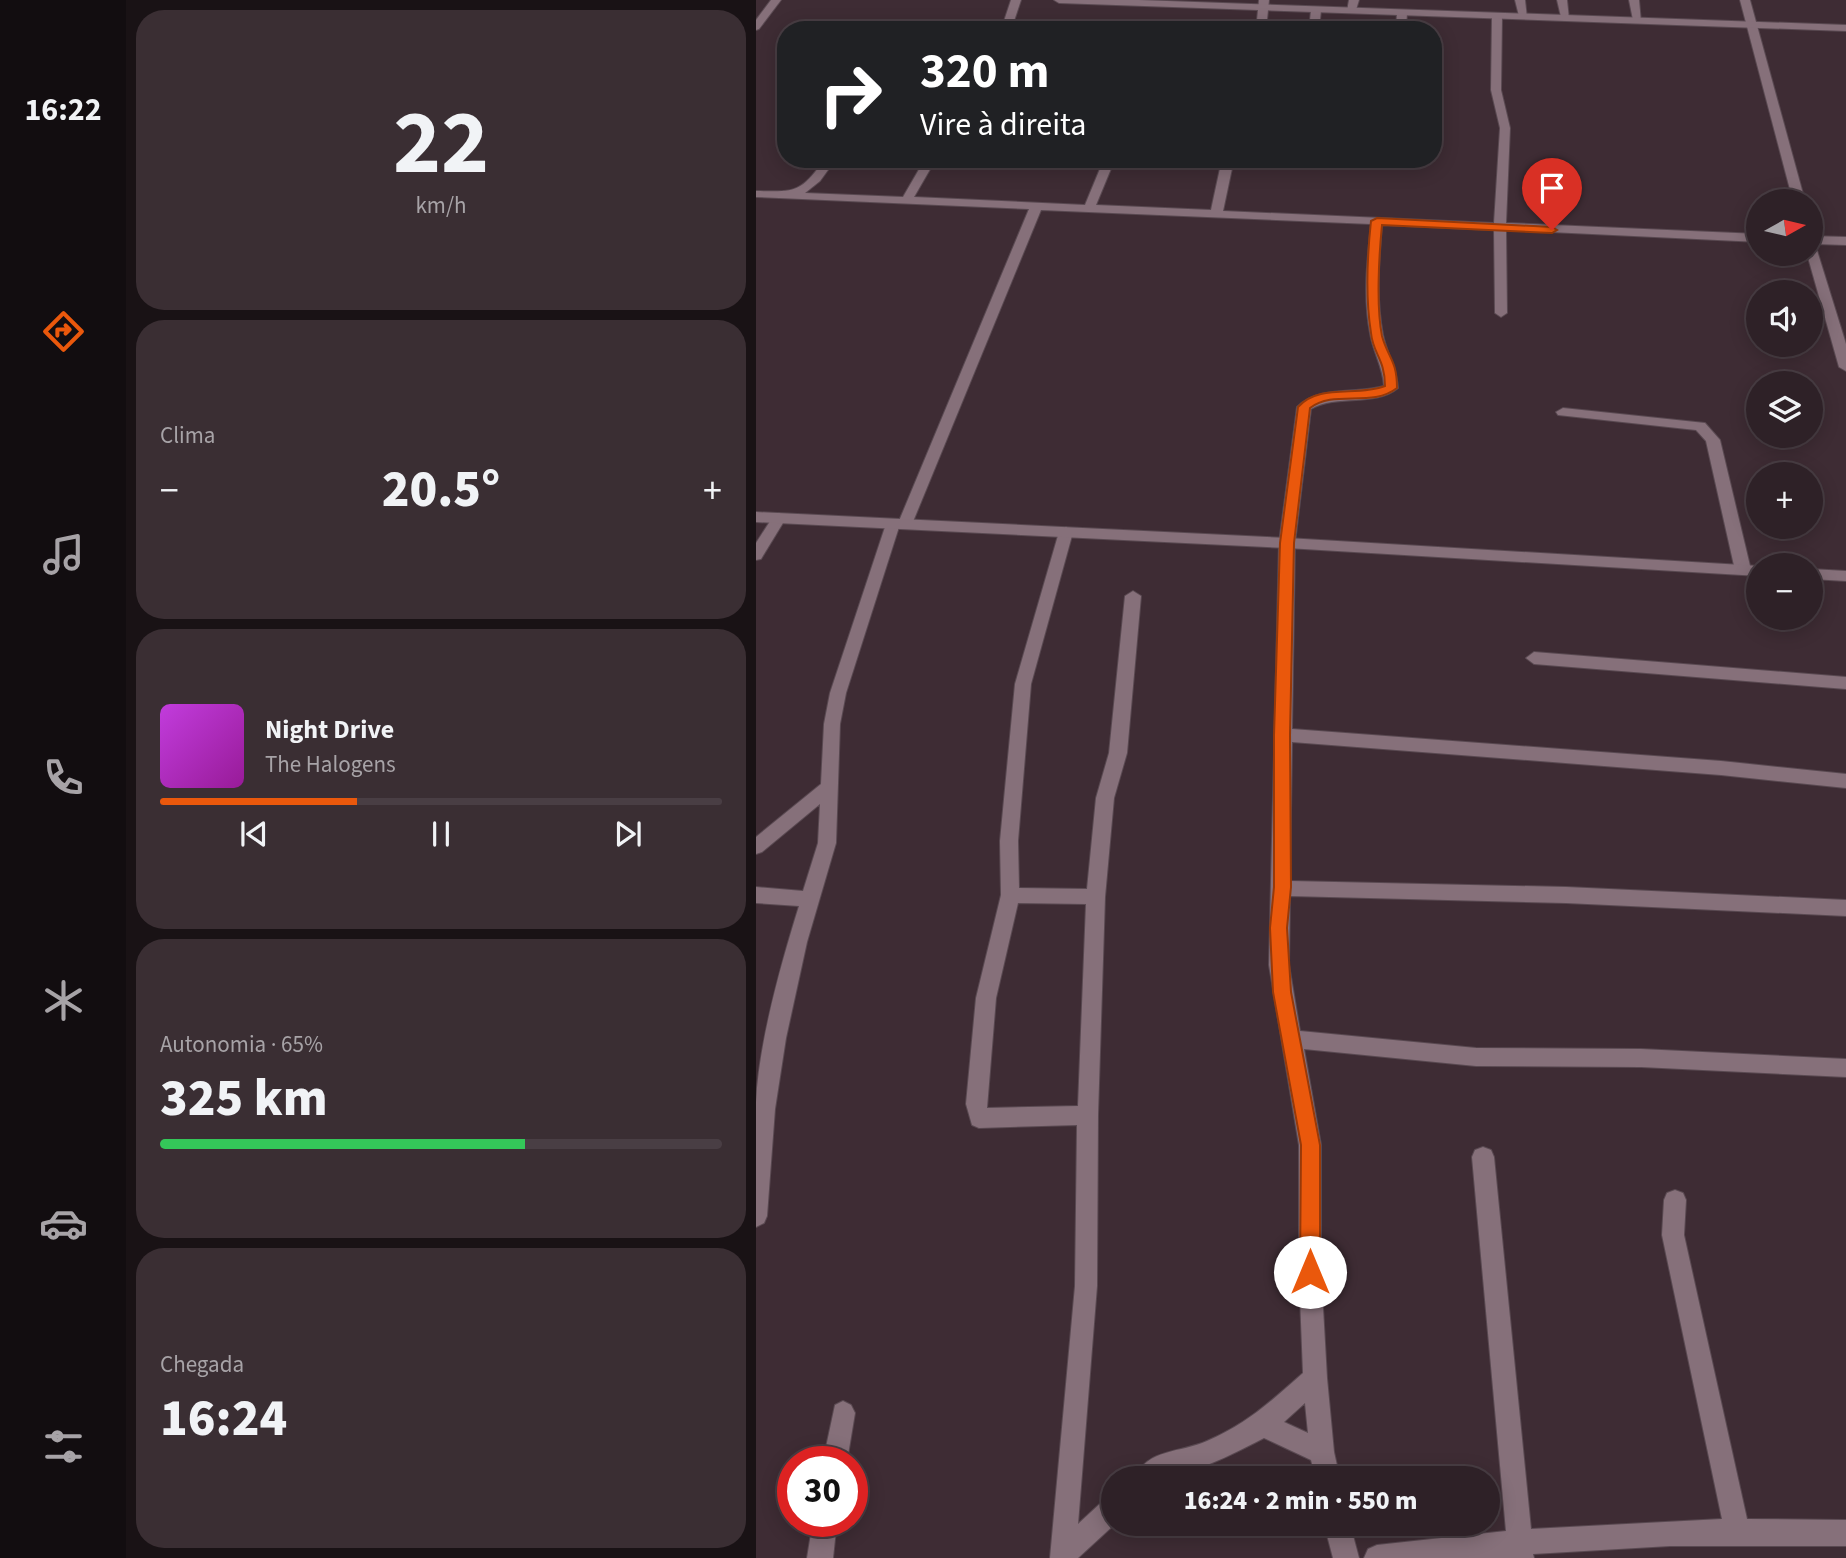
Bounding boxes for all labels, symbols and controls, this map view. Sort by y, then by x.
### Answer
text: 320 m [920,37,1049,107]
icon: right [805,49,896,140]
text: 22 [393,79,489,208]
text: 16:22 [24,87,102,133]
text: Vire à direita [920,102,1086,148]
pin [1522,158,1582,230]
icon: arrive [1533,169,1571,207]
text: km/h [415,189,467,222]
north arrow [1746,189,1824,266]
map controls [1746,189,1823,630]
button: sound [1746,280,1823,357]
icon: directions [39,307,88,356]
button: layers [1746,371,1823,448]
text: Clima [160,419,215,452]
text: 20.5° [382,453,500,527]
button: + [1746,462,1823,539]
text: − [160,464,179,518]
text: + [703,464,722,518]
icon: music [39,530,88,579]
button: − [1746,553,1823,630]
text: Night Drive [265,711,394,748]
text: The Halogens [265,748,396,781]
icon: phone [39,753,88,802]
icon: previous [235,815,273,853]
icon: pause [422,815,460,853]
icon: next [609,815,647,853]
icon: climate [39,976,88,1025]
text: Autonomia · 65% [160,1028,323,1061]
text: 325 km [160,1062,328,1136]
icon: car [39,1199,88,1248]
position arrow [1273,1235,1347,1309]
text: Chegada [160,1348,244,1381]
text: 16:24 [160,1382,287,1456]
icon: filters [39,1422,88,1471]
speed limit sign: 30 [777,1446,868,1537]
text: 16:24 · 2 min · 550 m [1184,1482,1417,1519]

